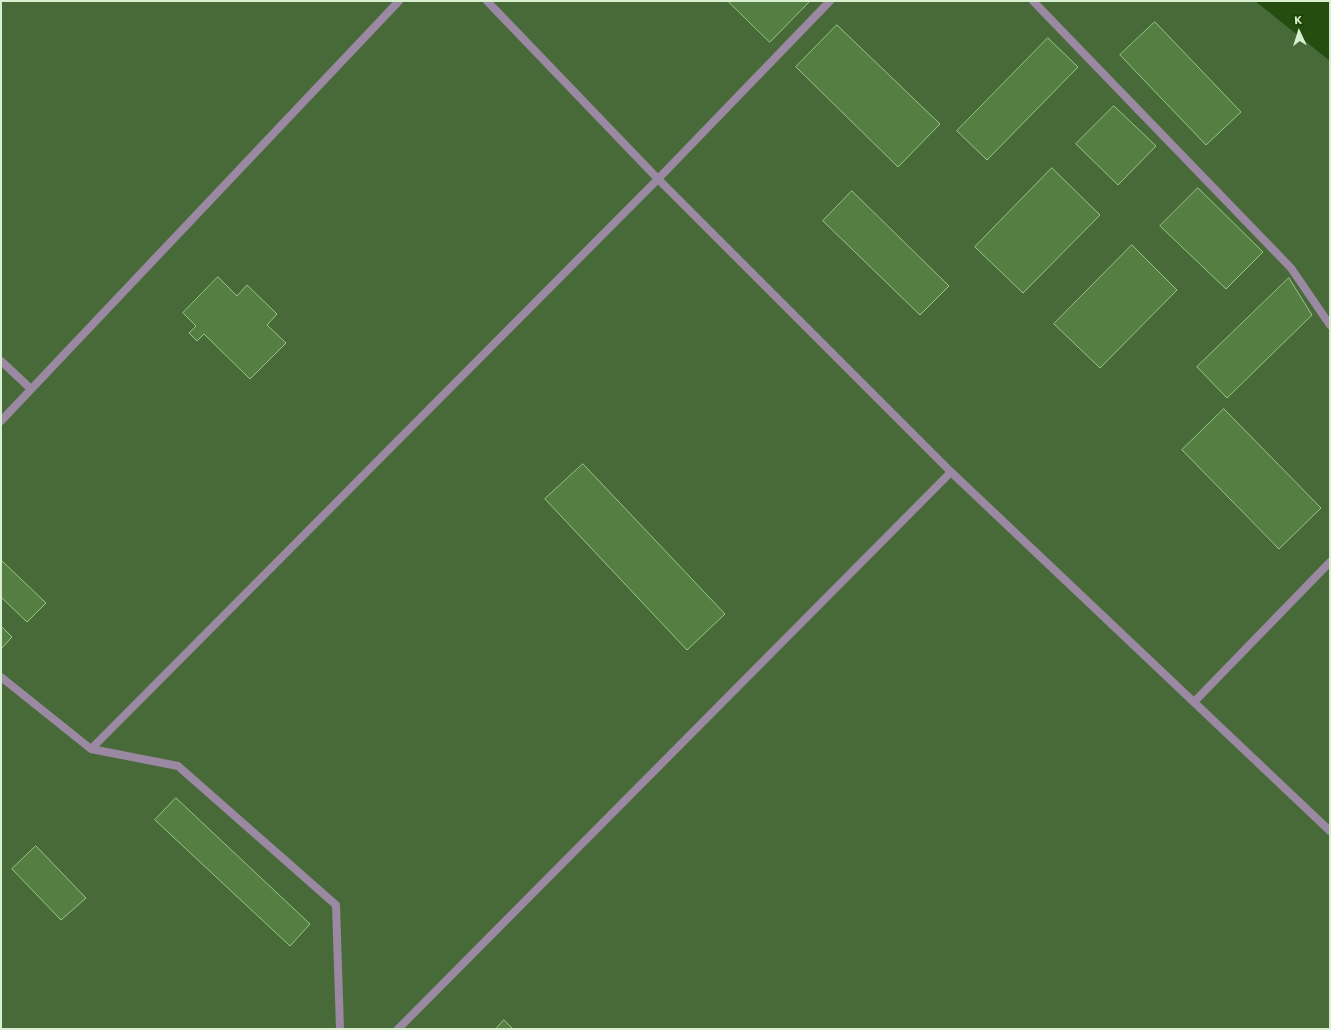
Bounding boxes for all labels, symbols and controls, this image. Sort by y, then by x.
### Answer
north arrow [1279,12,1319,52]
text: K [1294,12,1303,28]

